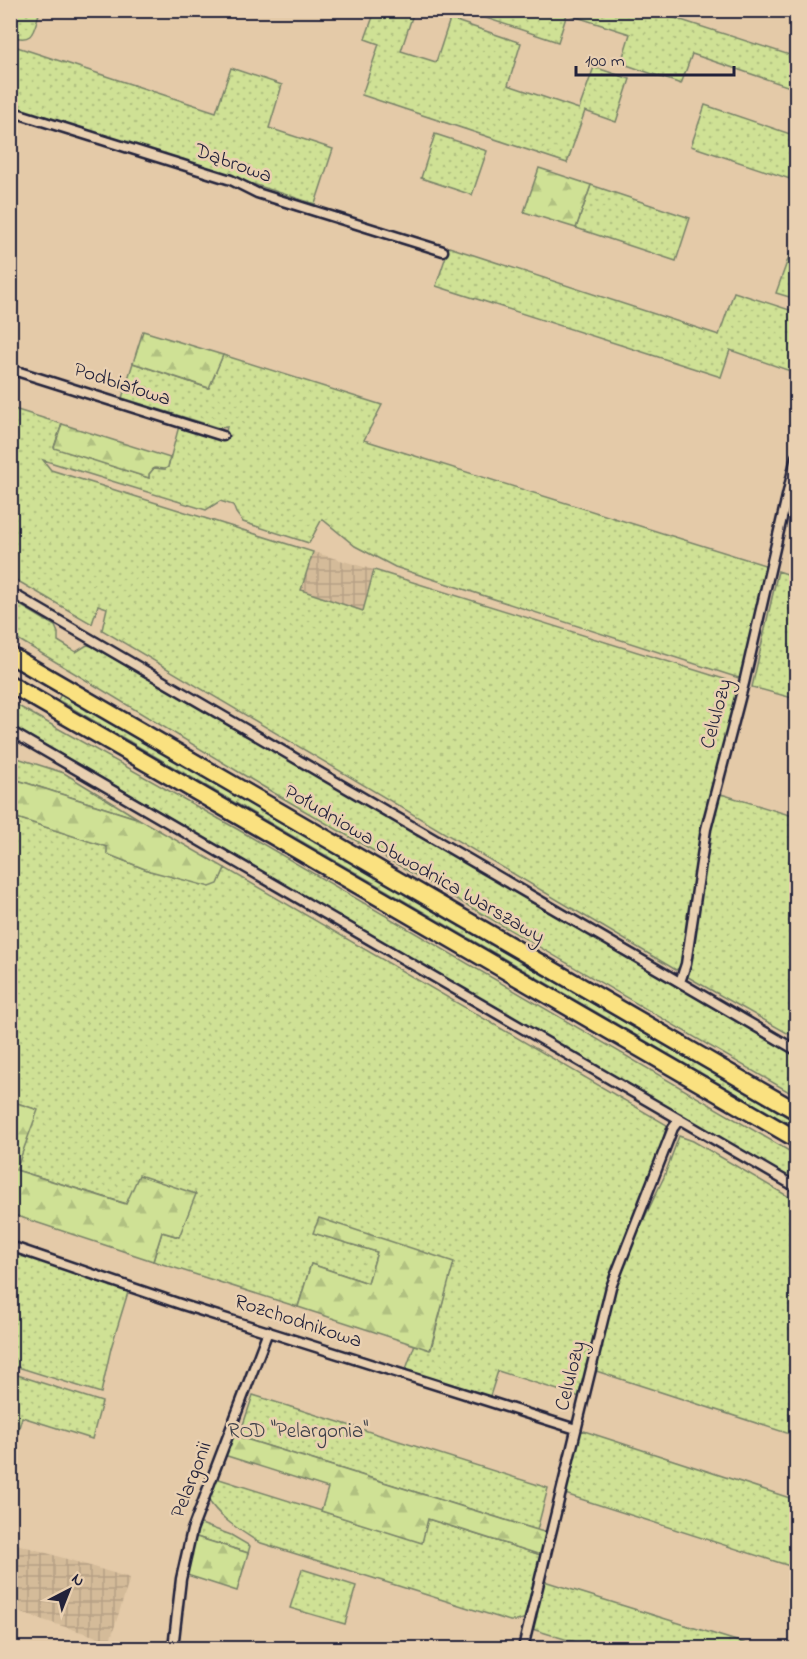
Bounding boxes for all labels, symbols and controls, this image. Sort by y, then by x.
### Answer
scale bar [576,39,734,77]
text: 100 m [585,49,625,75]
street label: Dąbrowa [189,136,276,192]
street label: Podbiałowa [70,355,174,415]
street label: Celulozy [693,676,743,753]
street label: Południowa Obwodnica Warszawy [277,778,550,954]
street label: Rozchodnikowa [230,1287,366,1357]
street label: Celulozy [548,1338,596,1415]
park label: ROD "Pelargonia" [228,1417,368,1449]
street label: Pelargonii [164,1437,222,1523]
north arrow [39,1560,99,1620]
text: N [66,1568,90,1593]

